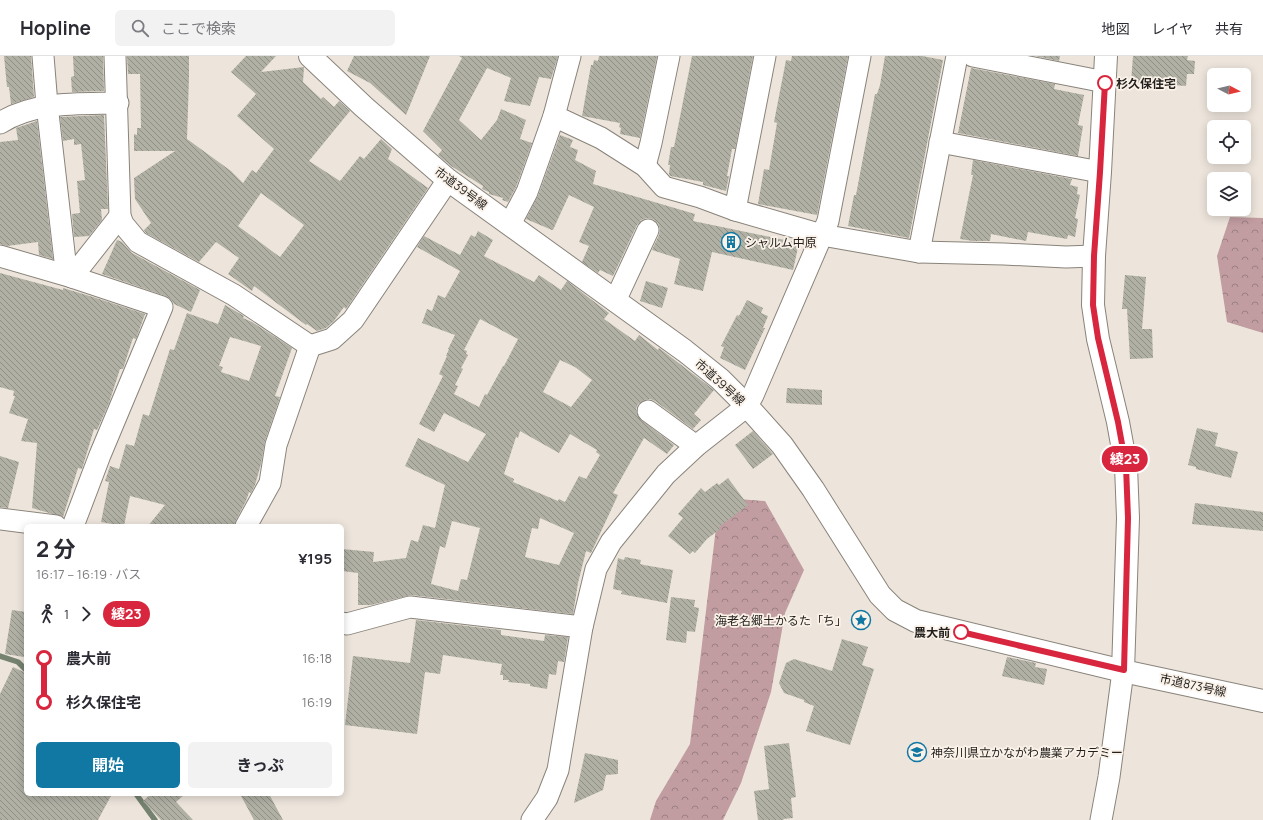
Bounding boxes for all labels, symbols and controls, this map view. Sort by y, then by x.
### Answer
search box [115,10,395,46]
text: Hopline [20,15,91,41]
icon: search [129,17,151,39]
text: ここで検索 [161,18,236,39]
text: 地図 [1101,19,1129,38]
text: レイヤ [1151,19,1193,38]
text: 共有 [1215,19,1243,38]
north arrow [1207,68,1251,112]
map controls [1207,68,1251,216]
marker: 杉久保住宅 [1097,75,1113,91]
place label: 杉久保住宅 [1116,75,1176,92]
button: locate [1207,120,1251,164]
street label: 市道39号線 [431,163,491,213]
button: layers [1207,172,1251,216]
building icon: シャルム中原 [720,231,742,253]
place label: シャルム中原 [745,234,817,251]
street label: 市道39号線 [691,355,749,409]
line badge: 綾23 [1102,446,1148,472]
text: 綾23 [1110,449,1140,468]
text: 2 分 [36,534,76,564]
text: ¥195 [298,548,332,569]
text: 16:17 – 16:19 · バス [36,565,141,583]
icon: walk [36,603,58,625]
icon: forward [75,603,97,625]
text: 綾23 [111,604,142,623]
text: 1 [64,605,69,623]
place icon: 海老名郷土かるた「ち」 [850,609,872,631]
place label: 海老名郷土かるた「ち」 [715,612,847,629]
place label: 農大前 [914,624,950,641]
marker: 農大前 [953,624,969,640]
text: 農大前 [66,648,111,669]
text: 16:18 [302,649,332,667]
street label: 市道873号線 [1158,670,1228,700]
text: 杉久保住宅 [66,692,141,713]
text: 16:19 [302,693,332,711]
school or university icon: 神奈川県立かながわ農業アカデミー [906,741,928,763]
button: 開始 [36,742,180,788]
button: きっぷ [188,742,332,788]
place label: 神奈川県立かながわ農業アカデミー [931,744,1123,761]

